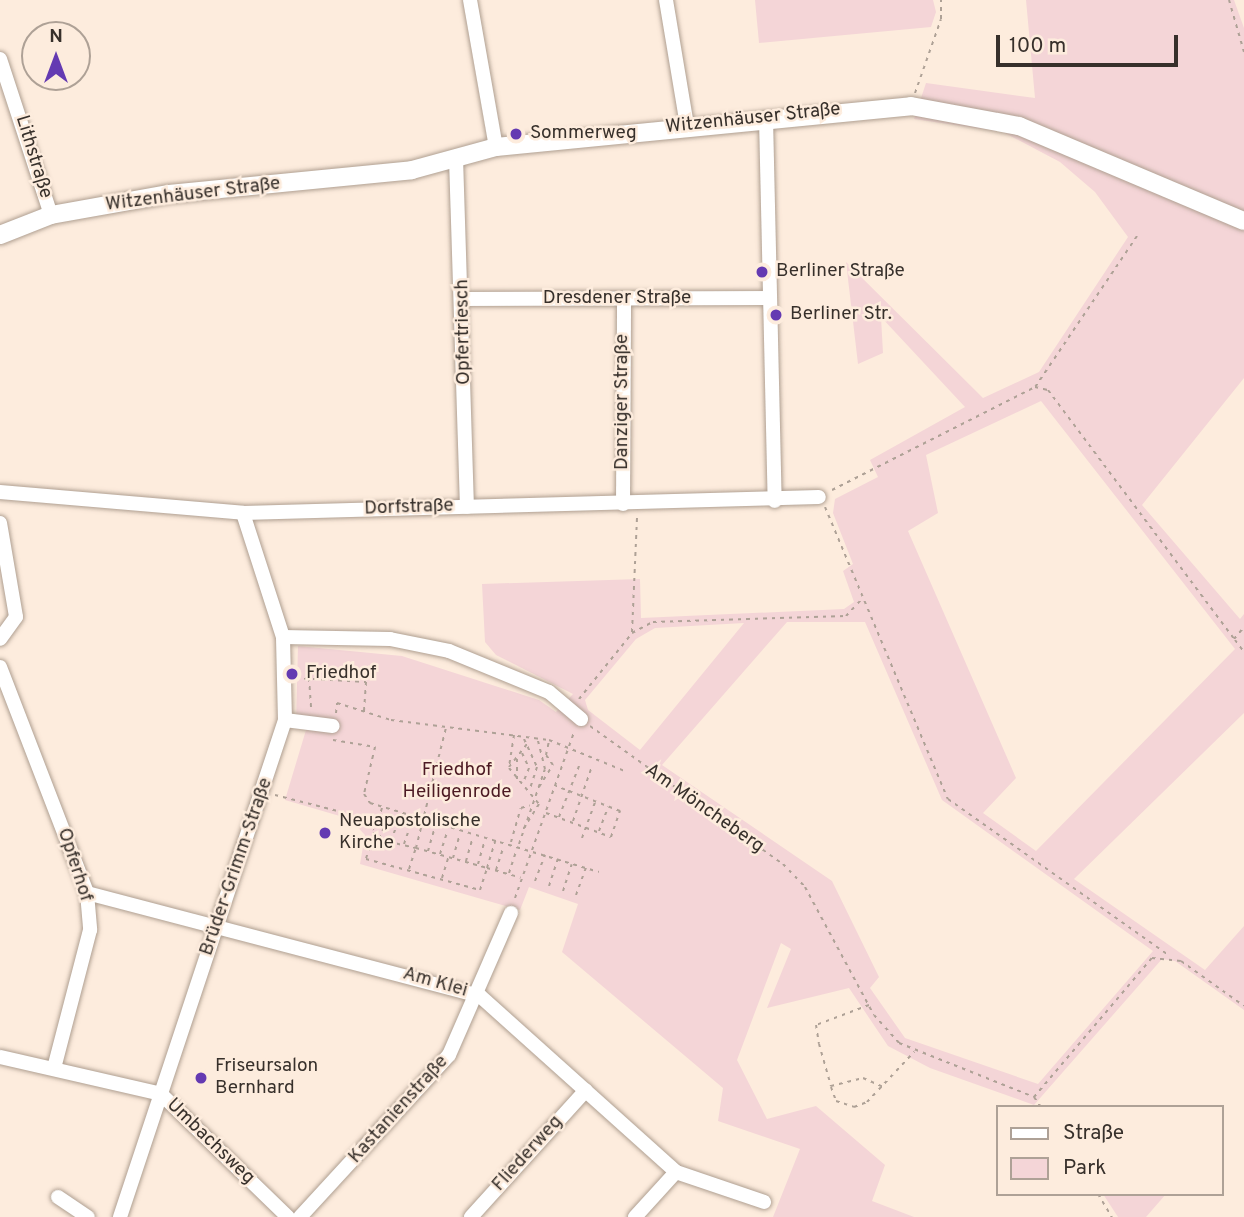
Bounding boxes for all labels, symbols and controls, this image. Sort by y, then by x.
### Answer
north arrow [21,21,91,91]
scale bar [999,21,1181,65]
text: N [49,25,63,49]
text: 100 m [1009,33,1066,60]
street label: Witzenhäuser Straße [664,98,842,140]
street label: Lithstraße [10,113,56,201]
place label: Sommerweg [530,123,637,145]
marker: Sommerweg [508,126,524,142]
street label: Witzenhäuser Straße [104,173,282,217]
place label: Berliner Straße [776,261,905,283]
marker: Berliner Straße [754,264,770,280]
street label: Opfertriesch [452,279,476,385]
street label: Dresdener Straße [543,288,691,310]
place label: Berliner Str. [790,304,892,326]
marker: Berliner Str. [768,307,784,323]
street label: Danziger Straße [612,334,634,470]
street label: Dorfstraße [364,495,454,521]
place label: Friedhof [306,663,376,685]
marker: Friedhof [284,666,300,682]
street label: Am Möncheberg [640,759,768,859]
park label: Friedhof Heiligenrode [403,760,511,804]
street label: Brüder-Grimm-Straße [196,775,278,959]
place label: Neuapostolische Kirche [339,811,481,855]
street label: Opferhof [51,825,97,905]
marker: Neuapostolische Kirche [317,825,333,841]
street label: Am Klei [400,963,470,1003]
street label: Kastanienstraße [344,1051,454,1169]
place label: Friseursalon Bernhard [215,1056,318,1100]
marker: Friseursalon Bernhard [193,1070,209,1086]
street label: Umbachsweg [161,1094,259,1190]
legend [996,1105,1223,1196]
street label: Fliederweg [488,1111,568,1197]
text: Straße [1063,1120,1124,1147]
text: Park [1063,1155,1106,1182]

